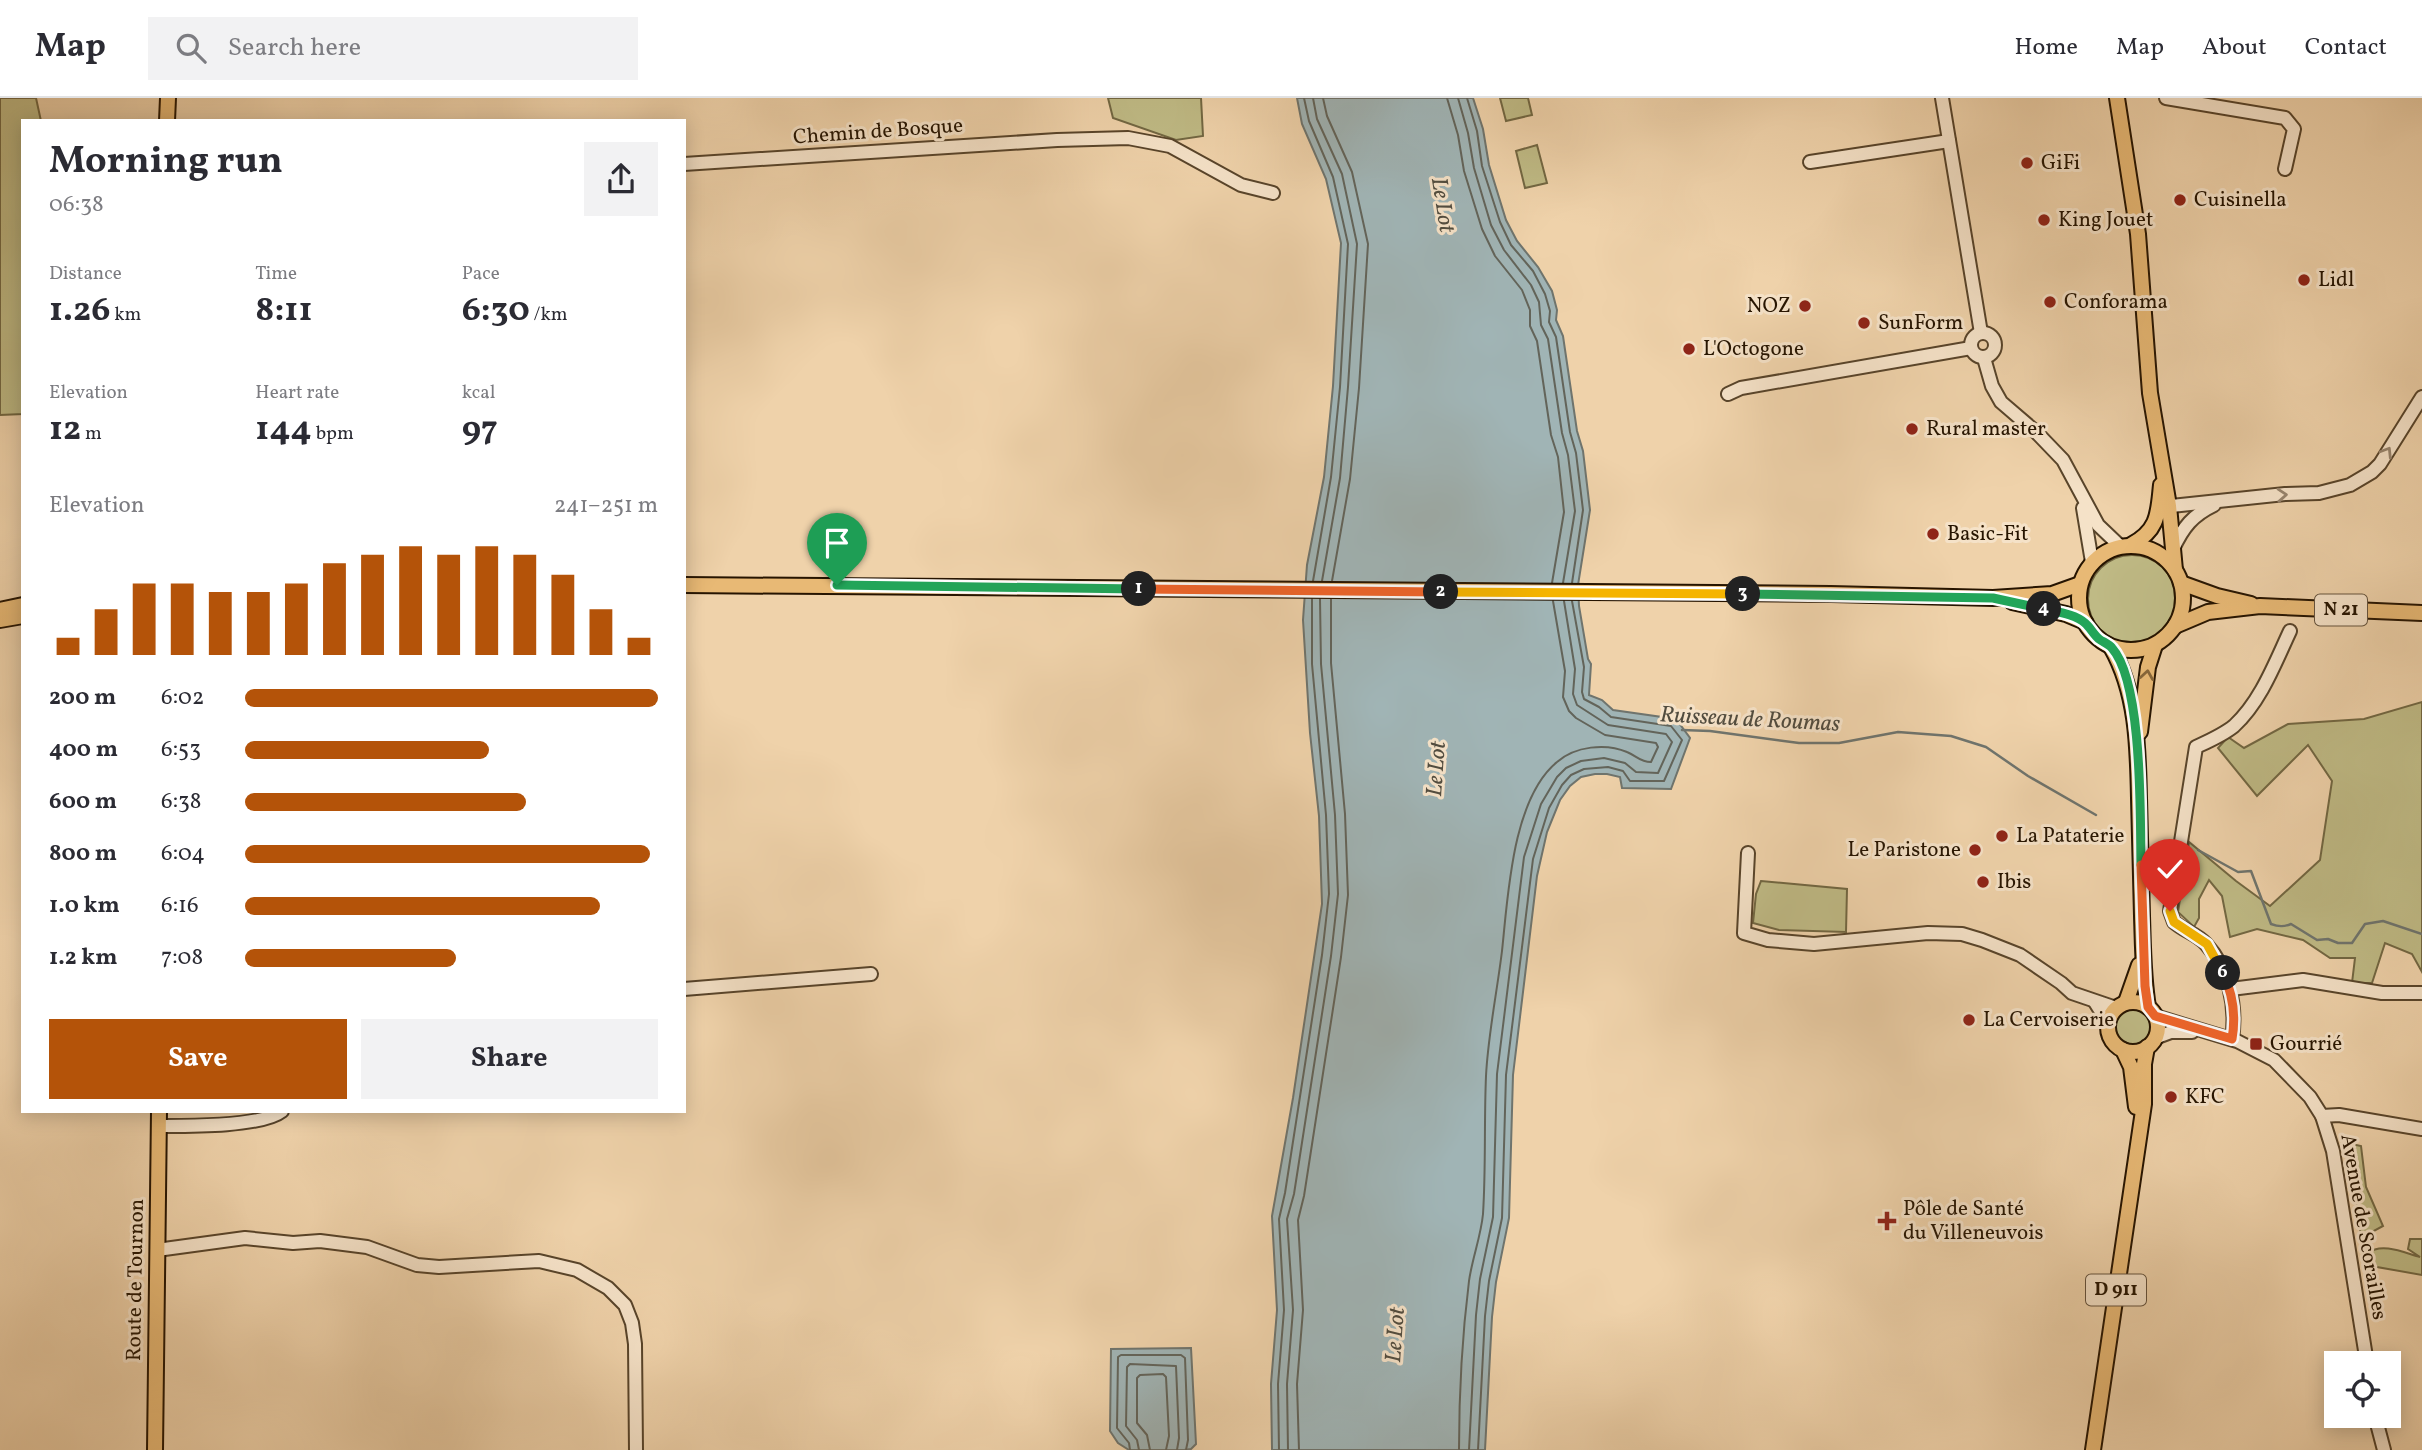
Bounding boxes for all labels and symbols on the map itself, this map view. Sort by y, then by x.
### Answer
street label: Chemin de Bosque [792,112,964,152]
place label: GiFi [2041,149,2080,178]
marker: GiFi [2019,155,2035,171]
water label: Le Lot [1422,175,1462,235]
place label: Cuisinella [2194,186,2287,215]
marker: Cuisinella [2172,192,2188,208]
place label: King Jouet [2058,206,2153,235]
marker: King Jouet [2036,212,2052,228]
place label: Lidl [2318,266,2354,295]
marker: Lidl [2296,272,2312,288]
place label: Conforama [2064,288,2168,317]
place label: NOZ [1747,292,1791,321]
marker: Conforama [2042,294,2058,310]
marker: NOZ [1797,298,1813,314]
place label: SunForm [1878,309,1963,338]
marker: SunForm [1856,315,1872,331]
place label: L'Octogone [1703,335,1804,364]
marker: L'Octogone [1681,341,1697,357]
place label: Rural master [1926,415,2046,444]
marker: Rural master [1904,421,1920,437]
one-way arrow [2379,446,2392,459]
one-way arrow [2277,488,2288,503]
pin [807,513,867,585]
place label: Basic-Fit [1947,520,2028,549]
marker: Basic-Fit [1925,526,1941,542]
pin: 1 [1122,572,1156,606]
pin: 2 [1424,574,1458,610]
pin: 3 [1726,576,1760,612]
pin: 4 [2026,592,2062,626]
road number: N 21 [2315,594,2367,625]
one-way arrow [2139,669,2154,680]
water label: Ruisseau de Roumas [1659,699,1841,741]
water label: Le Lot [1419,740,1455,798]
place label: La Pataterie [2016,822,2125,851]
marker: La Pataterie [1994,828,2010,844]
place label: Le Paristone [1847,836,1961,865]
pin [2140,839,2200,911]
marker: Le Paristone [1967,842,1983,858]
place label: Ibis [1997,868,2031,897]
marker: Ibis [1975,874,1991,890]
pin: 6 [2206,956,2240,990]
place label: La Cervoiserie [1983,1006,2114,1035]
marker: La Cervoiserie [1961,1012,1977,1028]
place label: Gourrié [2270,1030,2342,1059]
marker: Gourrié [2248,1036,2264,1052]
place label: KFC [2185,1083,2225,1112]
marker: KFC [2163,1089,2179,1105]
street label: Avenue de Scorailles [2332,1132,2394,1322]
place label: Pôle de Santé du Villeneuvois [1903,1195,2044,1248]
street label: Route de Tournon [120,1198,152,1362]
marker: Pôle de Santé du Villeneuvois [1877,1211,1897,1231]
road number: D 911 [2086,1274,2146,1306]
water label: Le Lot [1378,1306,1414,1364]

